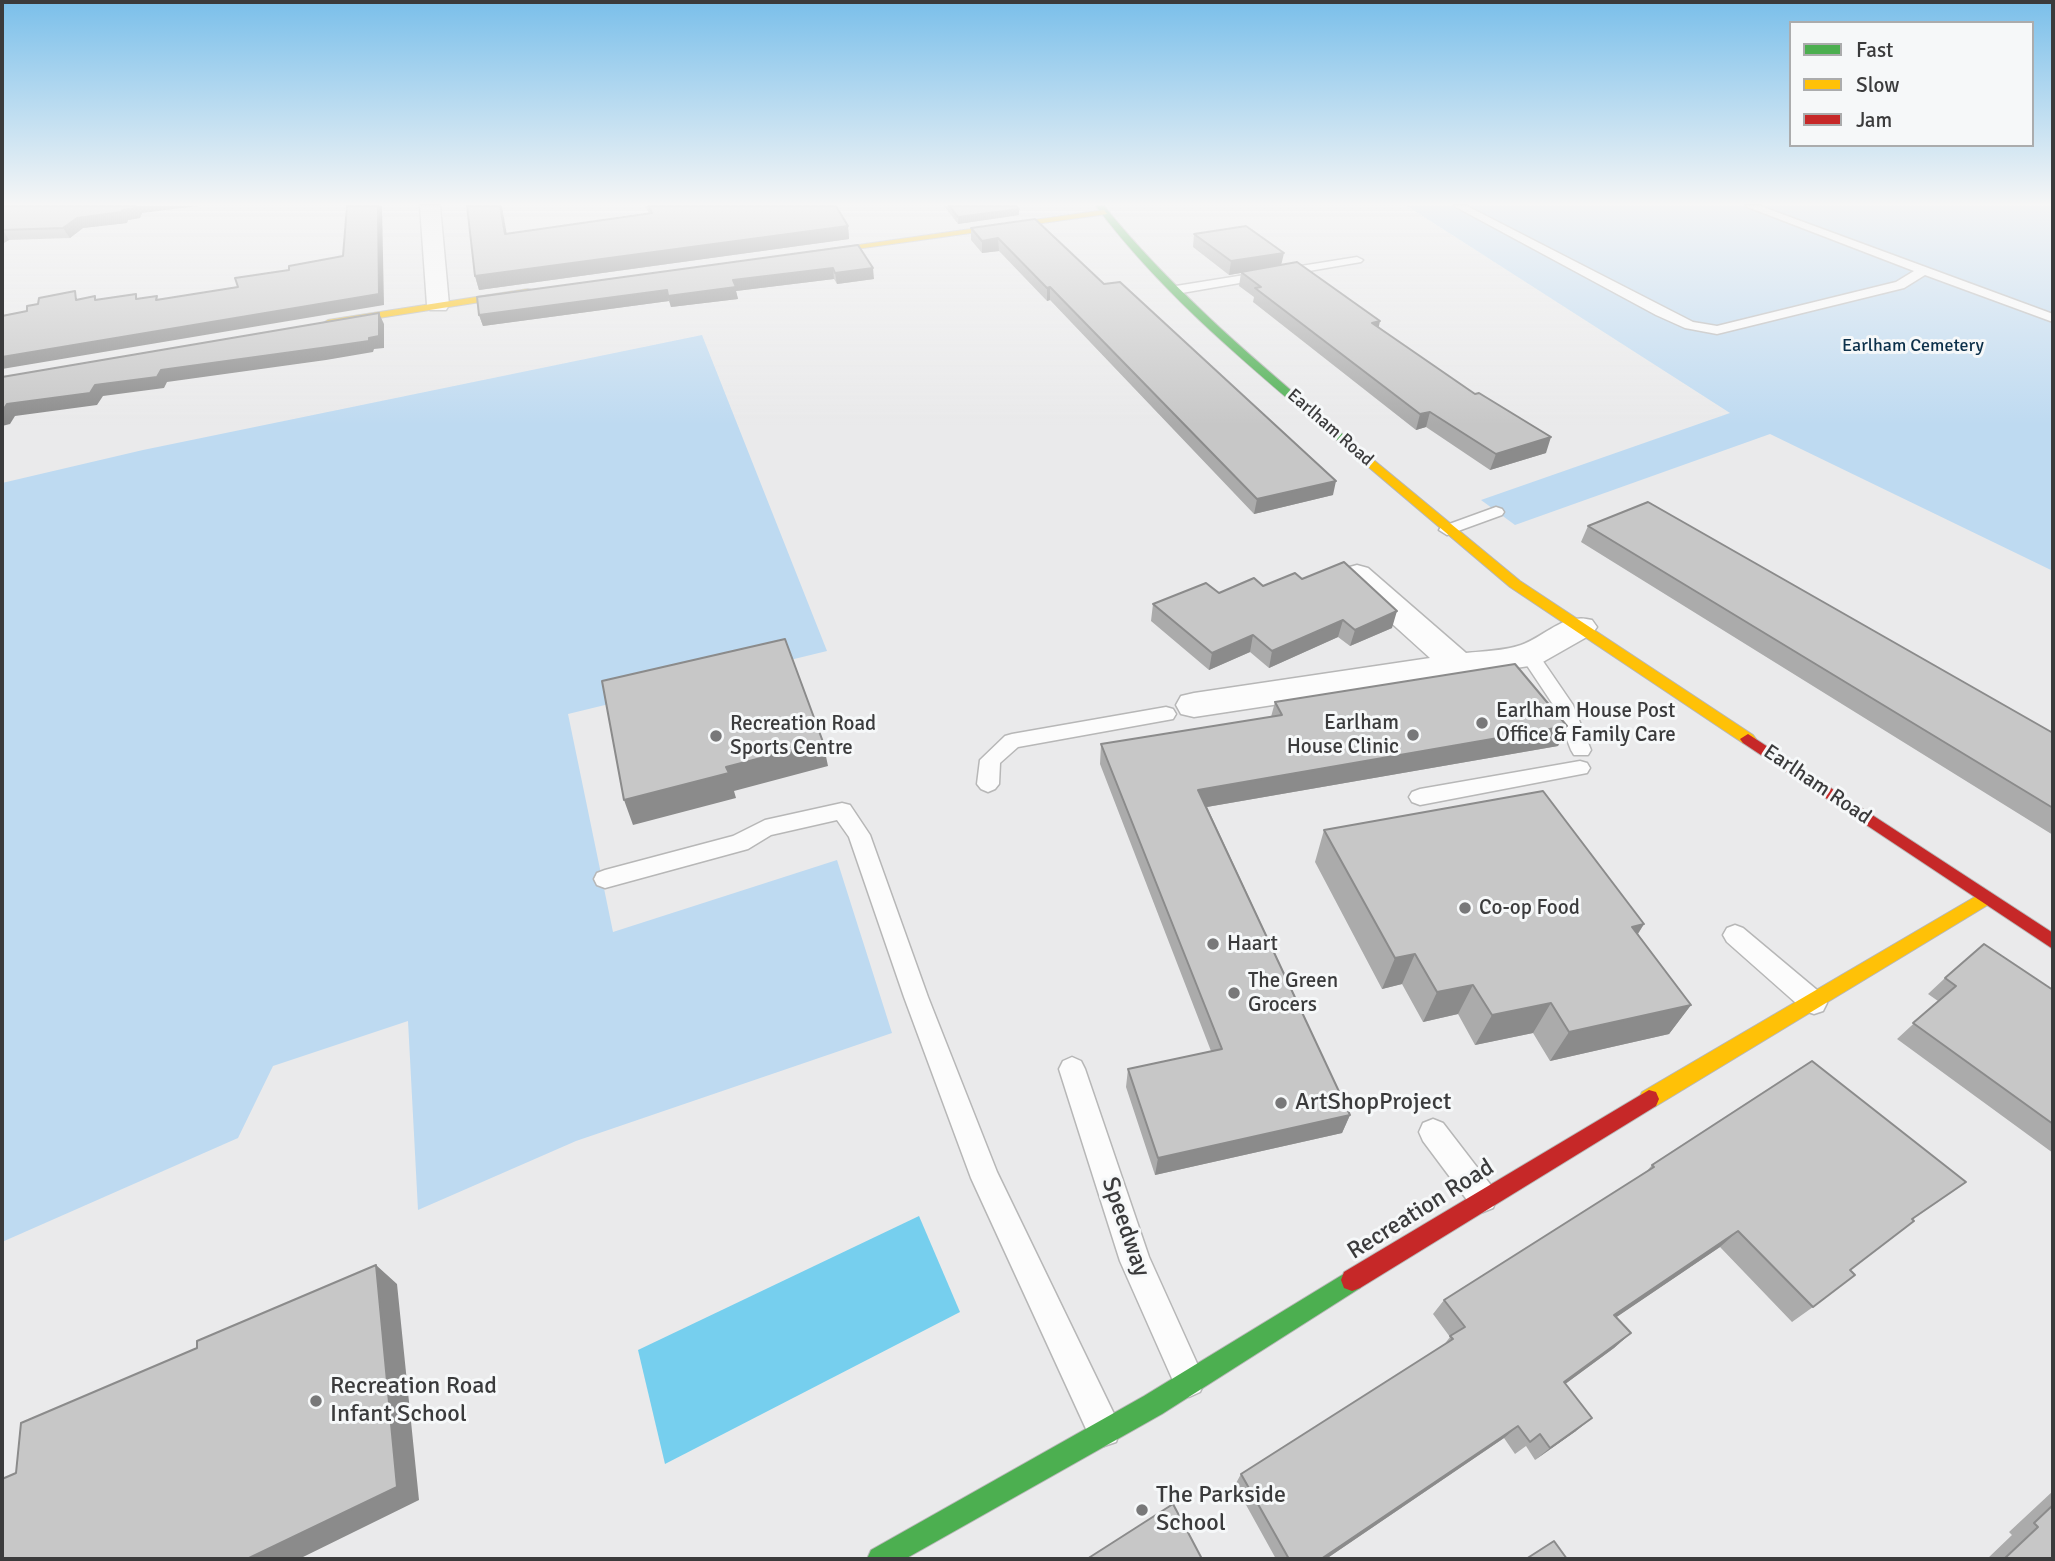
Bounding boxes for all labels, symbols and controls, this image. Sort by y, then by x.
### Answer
legend [1789,21,2034,147]
text: Fast [1856,37,1893,63]
text: Slow [1856,72,1900,98]
text: Jam [1856,107,1892,133]
park label: Earlham Cemetery [1842,335,1984,357]
street label: Earlham Road [1283,385,1377,471]
place label: Earlham House Post Office & Family Care [1496,698,1676,748]
place label: Earlham House Clinic [1287,710,1399,760]
place label: Recreation Road Sports Centre [730,711,876,761]
marker: Earlham House Post Office & Family Care [1474,715,1490,731]
marker: Earlham House Clinic [1405,727,1421,743]
marker: Recreation Road Sports Centre [708,728,724,744]
street label: Earlham Road [1758,740,1876,830]
place label: Co-op Food [1479,895,1580,921]
marker: Co-op Food [1457,900,1473,916]
place label: Haart [1227,931,1278,957]
marker: Haart [1205,936,1221,952]
place label: The Green Grocers [1248,968,1338,1018]
marker: The Green Grocers [1226,985,1242,1001]
place label: ArtShopProject [1295,1089,1452,1117]
marker: ArtShopProject [1273,1095,1289,1111]
street label: Recreation Road [1343,1154,1499,1266]
street label: Speedway [1095,1174,1155,1280]
place label: Recreation Road Infant School [330,1373,497,1429]
marker: Recreation Road Infant School [308,1393,324,1409]
place label: The Parkside School [1156,1482,1286,1538]
marker: The Parkside School [1134,1502,1150,1518]

